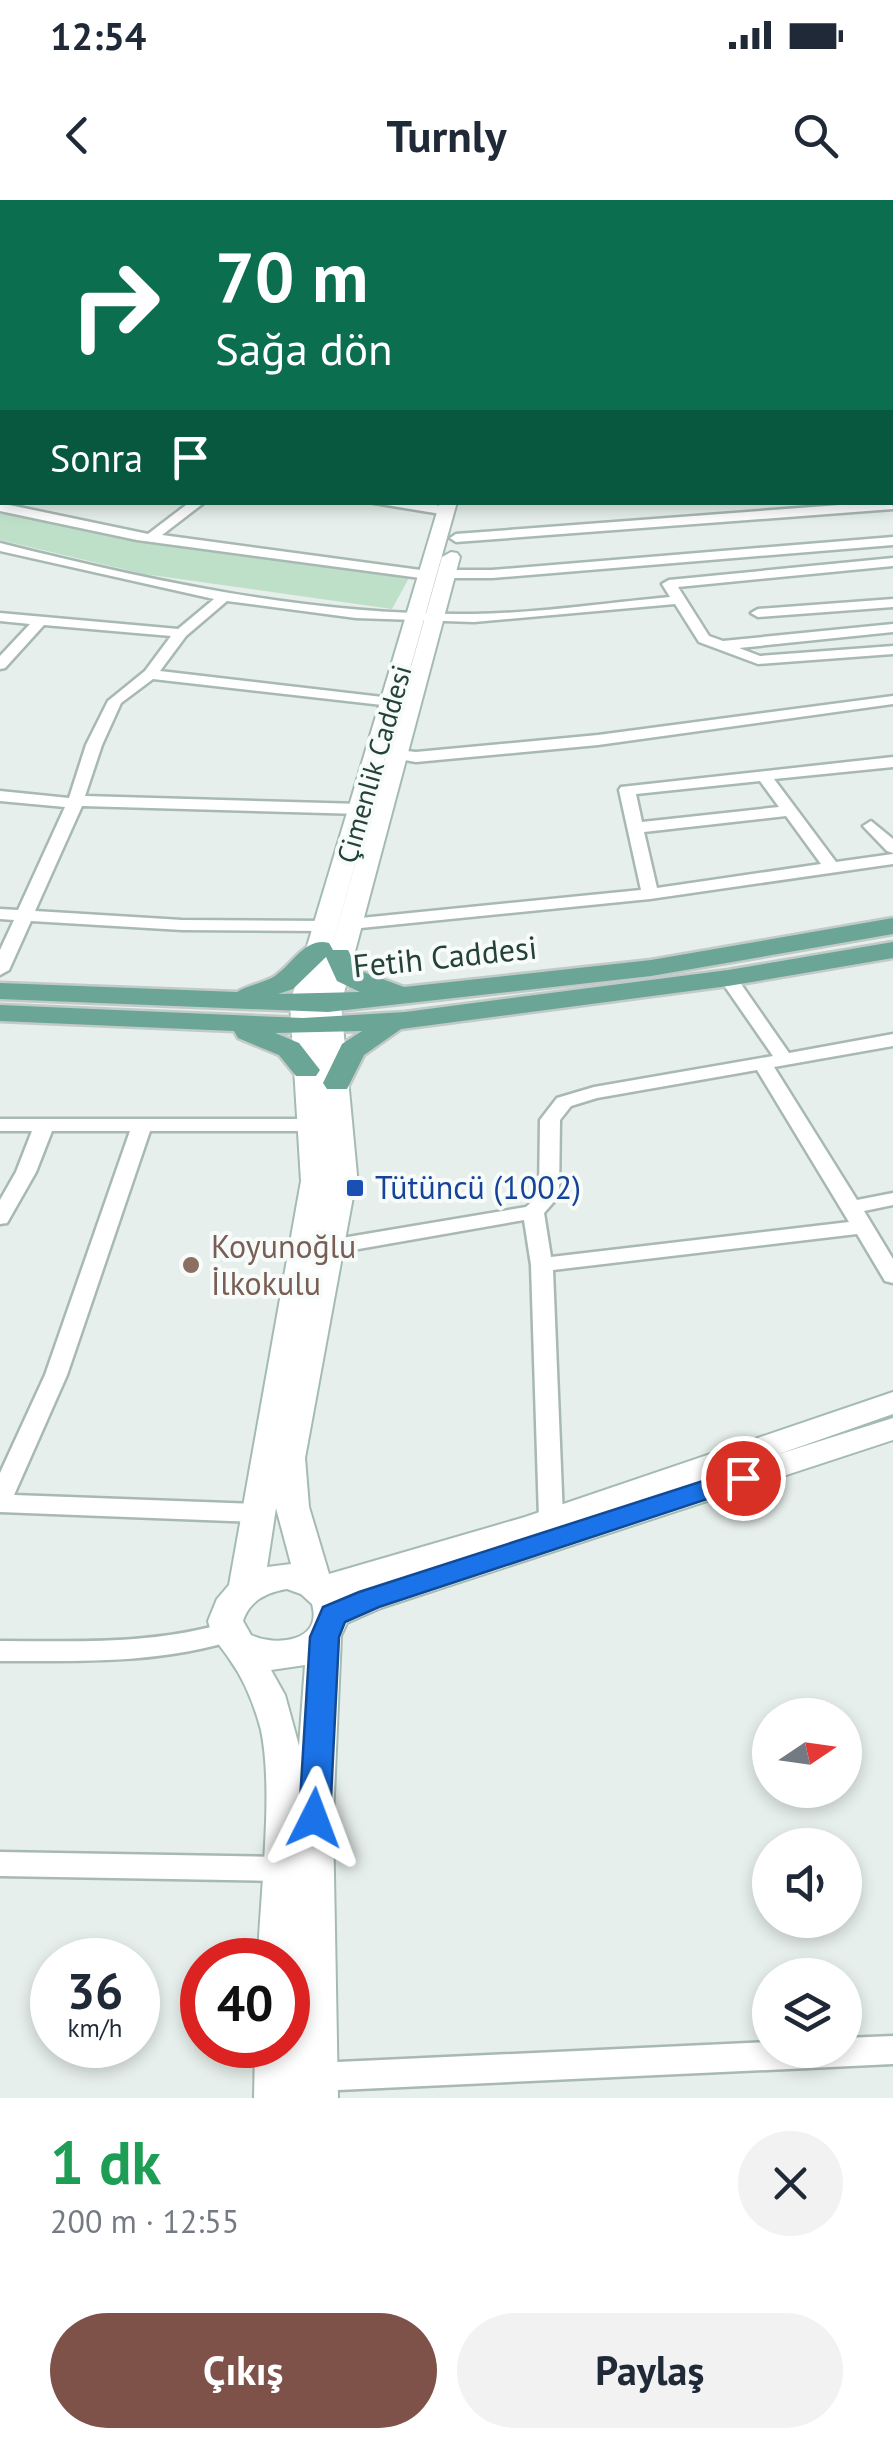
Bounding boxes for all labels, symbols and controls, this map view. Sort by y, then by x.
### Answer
text: 12:54 [50,11,146,60]
text: Turnly [386,106,507,164]
icon: back [50,108,105,163]
icon: search [788,108,843,163]
text: 70 m [215,231,368,321]
icon: right [50,240,180,370]
text: Sağa dön [215,319,393,377]
icon: arrive [163,430,218,485]
text: Sonra [50,433,143,482]
street label: Çimenlik Caddesi [328,660,419,867]
street label: Fetih Caddesi [351,925,539,987]
place label: Tütüncü (1002) [375,1166,581,1208]
marker: Tütüncü (1002) [344,1177,366,1199]
place label: Koyunoğlu İlkokulu [211,1225,356,1304]
marker: Koyunoğlu İlkokulu [180,1254,202,1276]
pin [701,1436,786,1521]
icon: arrive [716,1451,771,1506]
north arrow [752,1698,862,1808]
map controls [752,1698,862,2068]
position arrow [262,1766,366,1870]
button: sound [752,1828,862,1938]
speed limit sign: 40 [180,1938,310,2068]
text: 36 [67,1958,123,2023]
button: layers [752,1958,862,2068]
text: km/h [68,2012,122,2044]
text: 1 dk [50,2123,161,2201]
button: close [738,2131,843,2236]
text: 200 m · 12:55 [50,2200,239,2242]
button: Çıkış [50,2313,437,2428]
button: Paylaş [457,2313,843,2428]

